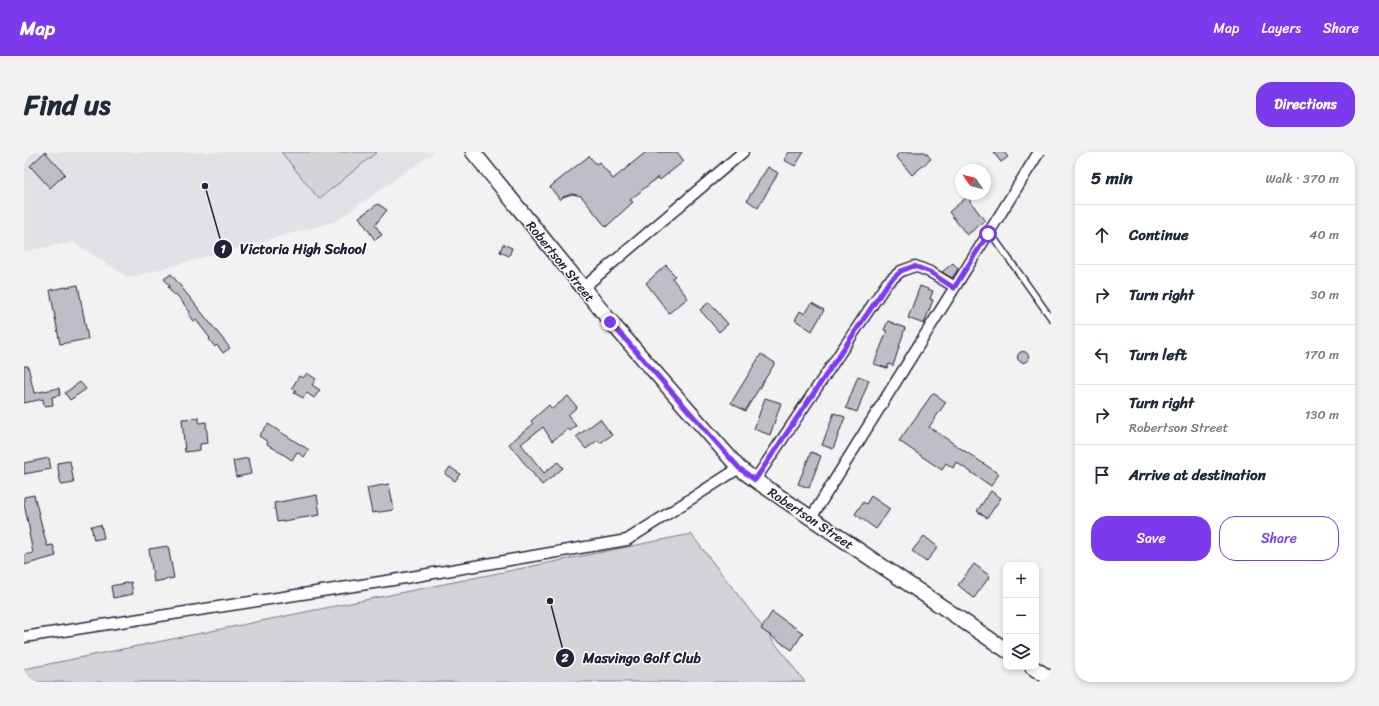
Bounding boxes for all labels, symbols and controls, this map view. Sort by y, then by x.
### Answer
text: Map [20,12,55,45]
text: Map [1214,16,1239,41]
text: Layers [1261,16,1301,41]
text: Share [1323,16,1359,41]
text: Find us [24,80,111,129]
button: Directions [1256,82,1355,127]
text: 5 min [1091,163,1133,193]
north arrow [955,164,991,200]
text: Walk · 370 m [1265,167,1339,190]
street label: Robertson Street [520,215,601,307]
text: Continue [1129,222,1189,248]
text: 40 m [1309,223,1339,246]
icon: ahead [1091,224,1113,246]
route start [979,225,997,243]
callout: Victoria High School [213,236,374,262]
text: Victoria High School [240,237,367,262]
text: 1 [220,238,226,260]
text: Turn right [1129,282,1194,308]
text: 30 m [1310,283,1339,306]
icon: right [1091,284,1113,306]
route end [601,313,619,331]
text: Turn left [1129,342,1187,368]
text: 170 m [1304,343,1339,366]
icon: left [1091,344,1113,366]
text: Turn right [1129,390,1194,416]
text: 130 m [1305,403,1339,426]
icon: right [1091,404,1113,426]
text: Robertson Street [1129,416,1228,439]
text: Arrive at destination [1129,462,1266,488]
icon: arrive [1091,464,1113,486]
street label: Robertson Street [763,481,859,556]
button: Save [1091,516,1211,561]
button: Share [1219,516,1339,561]
map controls [1003,562,1039,670]
button: + [1003,562,1039,598]
button: − [1003,598,1039,634]
button: layers [1003,634,1039,670]
callout: Masvingo Golf Club [555,645,709,671]
text: Masvingo Golf Club [582,646,701,671]
text: 2 [561,647,569,669]

